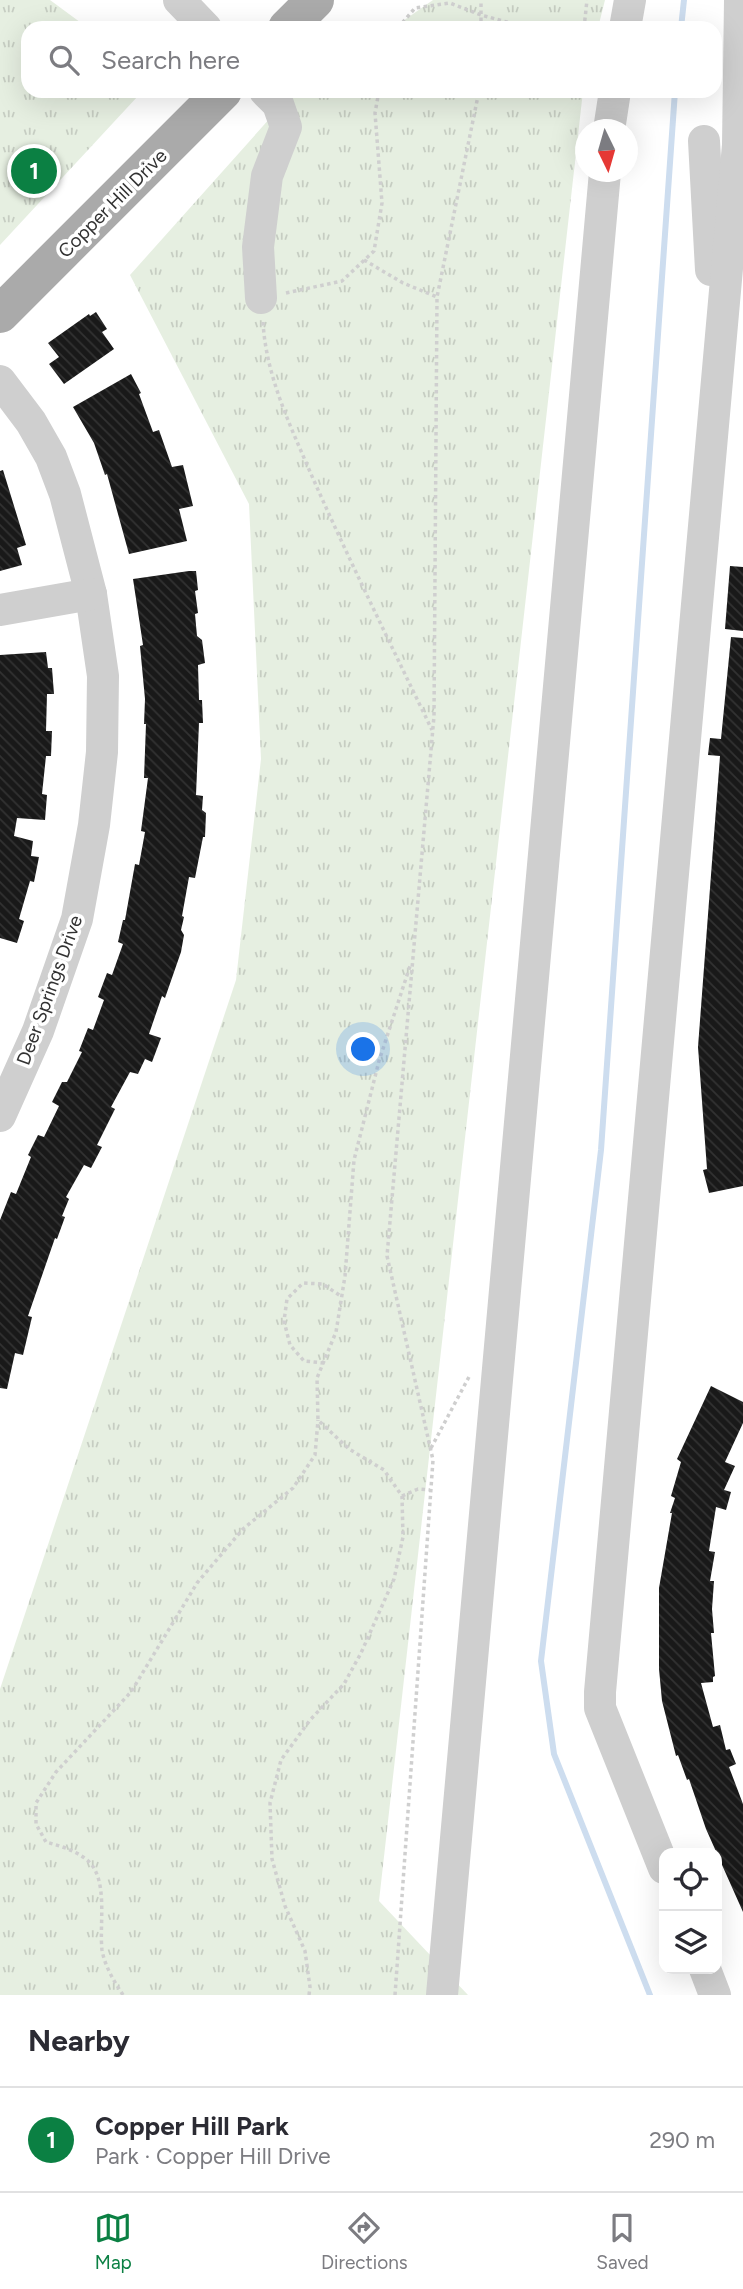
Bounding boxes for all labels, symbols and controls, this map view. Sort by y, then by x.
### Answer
search box [21,21,722,98]
icon: search [45,41,83,79]
text: Search here [101,44,240,76]
north arrow [575,119,638,182]
street label: Copper Hill Drive [53,144,172,263]
pin: 1 [11,145,57,197]
street label: Deer Springs Drive [12,912,87,1068]
your location [346,1032,380,1066]
map controls [659,1848,722,1974]
button: locate [659,1848,722,1911]
button: layers [659,1911,722,1974]
text: Nearby [28,2022,130,2059]
text: Copper Hill Park [95,2110,289,2142]
text: 1 [46,2126,56,2154]
text: 290 m [649,2126,715,2154]
text: Park · Copper Hill Drive [95,2142,331,2170]
tab: Map [94,2209,132,2274]
tab: Directions [321,2209,408,2274]
tab: Saved [596,2209,649,2274]

